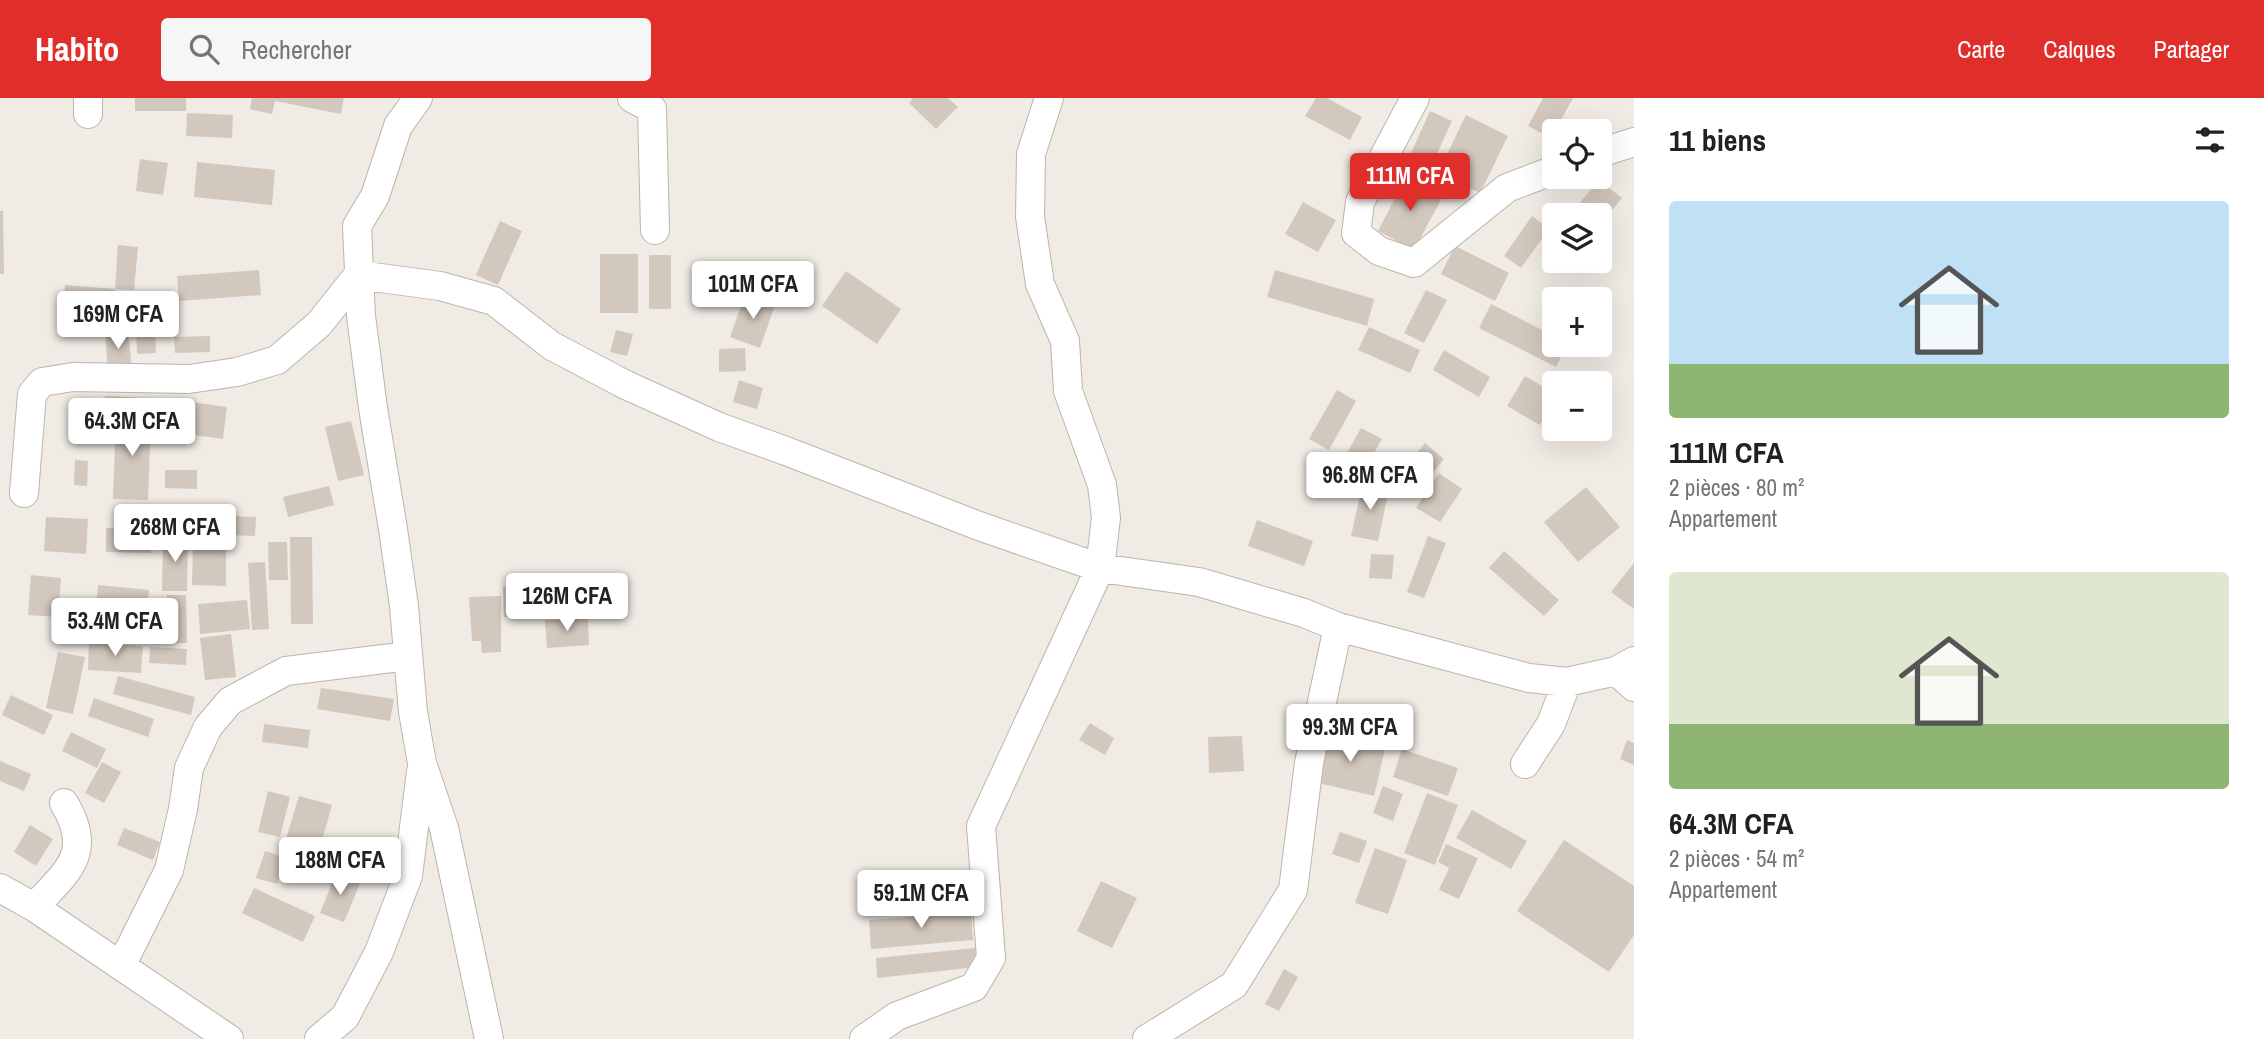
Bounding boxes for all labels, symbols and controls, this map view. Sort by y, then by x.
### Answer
search box [161,18,651,81]
text: Habito [35,27,119,71]
icon: search [185,30,223,68]
text: Rechercher [241,32,351,67]
text: Carte [1957,33,2005,65]
text: Calques [2043,33,2116,65]
text: Partager [2154,33,2229,65]
map controls [1542,119,1612,441]
button: locate [1542,119,1612,189]
text: 11 biens [1669,120,1766,160]
icon: filters [2191,121,2229,159]
pin: 111M CFA [1338,153,1482,213]
text: 111M CFA [1366,160,1454,191]
button: layers [1542,203,1612,273]
icon: home [1886,247,2012,373]
pin: 101M CFA [681,262,825,321]
text: 101M CFA [708,268,798,299]
button: + [1542,287,1612,357]
pin: 169M CFA [46,292,190,351]
text: 169M CFA [73,298,163,329]
button: − [1542,371,1612,441]
pin: 64.3M CFA [52,398,212,458]
text: 64.3M CFA [84,405,180,436]
text: 111M CFA [1669,432,1784,472]
pin: 96.8M CFA [1290,452,1450,512]
text: 96.8M CFA [1322,459,1418,490]
text: 2 pièces · 80 m² [1669,472,1804,503]
text: Appartement [1669,503,1777,534]
pin: 268M CFA [103,504,247,564]
text: 268M CFA [130,511,220,542]
pin: 126M CFA [495,574,639,633]
text: 126M CFA [522,580,612,611]
pin: 53.4M CFA [35,598,195,658]
text: 53.4M CFA [67,605,163,636]
icon: home [1886,618,2012,744]
pin: 99.3M CFA [1270,704,1430,764]
text: 99.3M CFA [1302,711,1398,742]
text: 64.3M CFA [1669,803,1793,843]
pin: 188M CFA [268,838,412,897]
text: 2 pièces · 54 m² [1669,843,1804,874]
text: 188M CFA [295,844,385,875]
pin: 59.1M CFA [841,870,1001,930]
text: Appartement [1669,874,1777,905]
text: 59.1M CFA [873,877,969,908]

